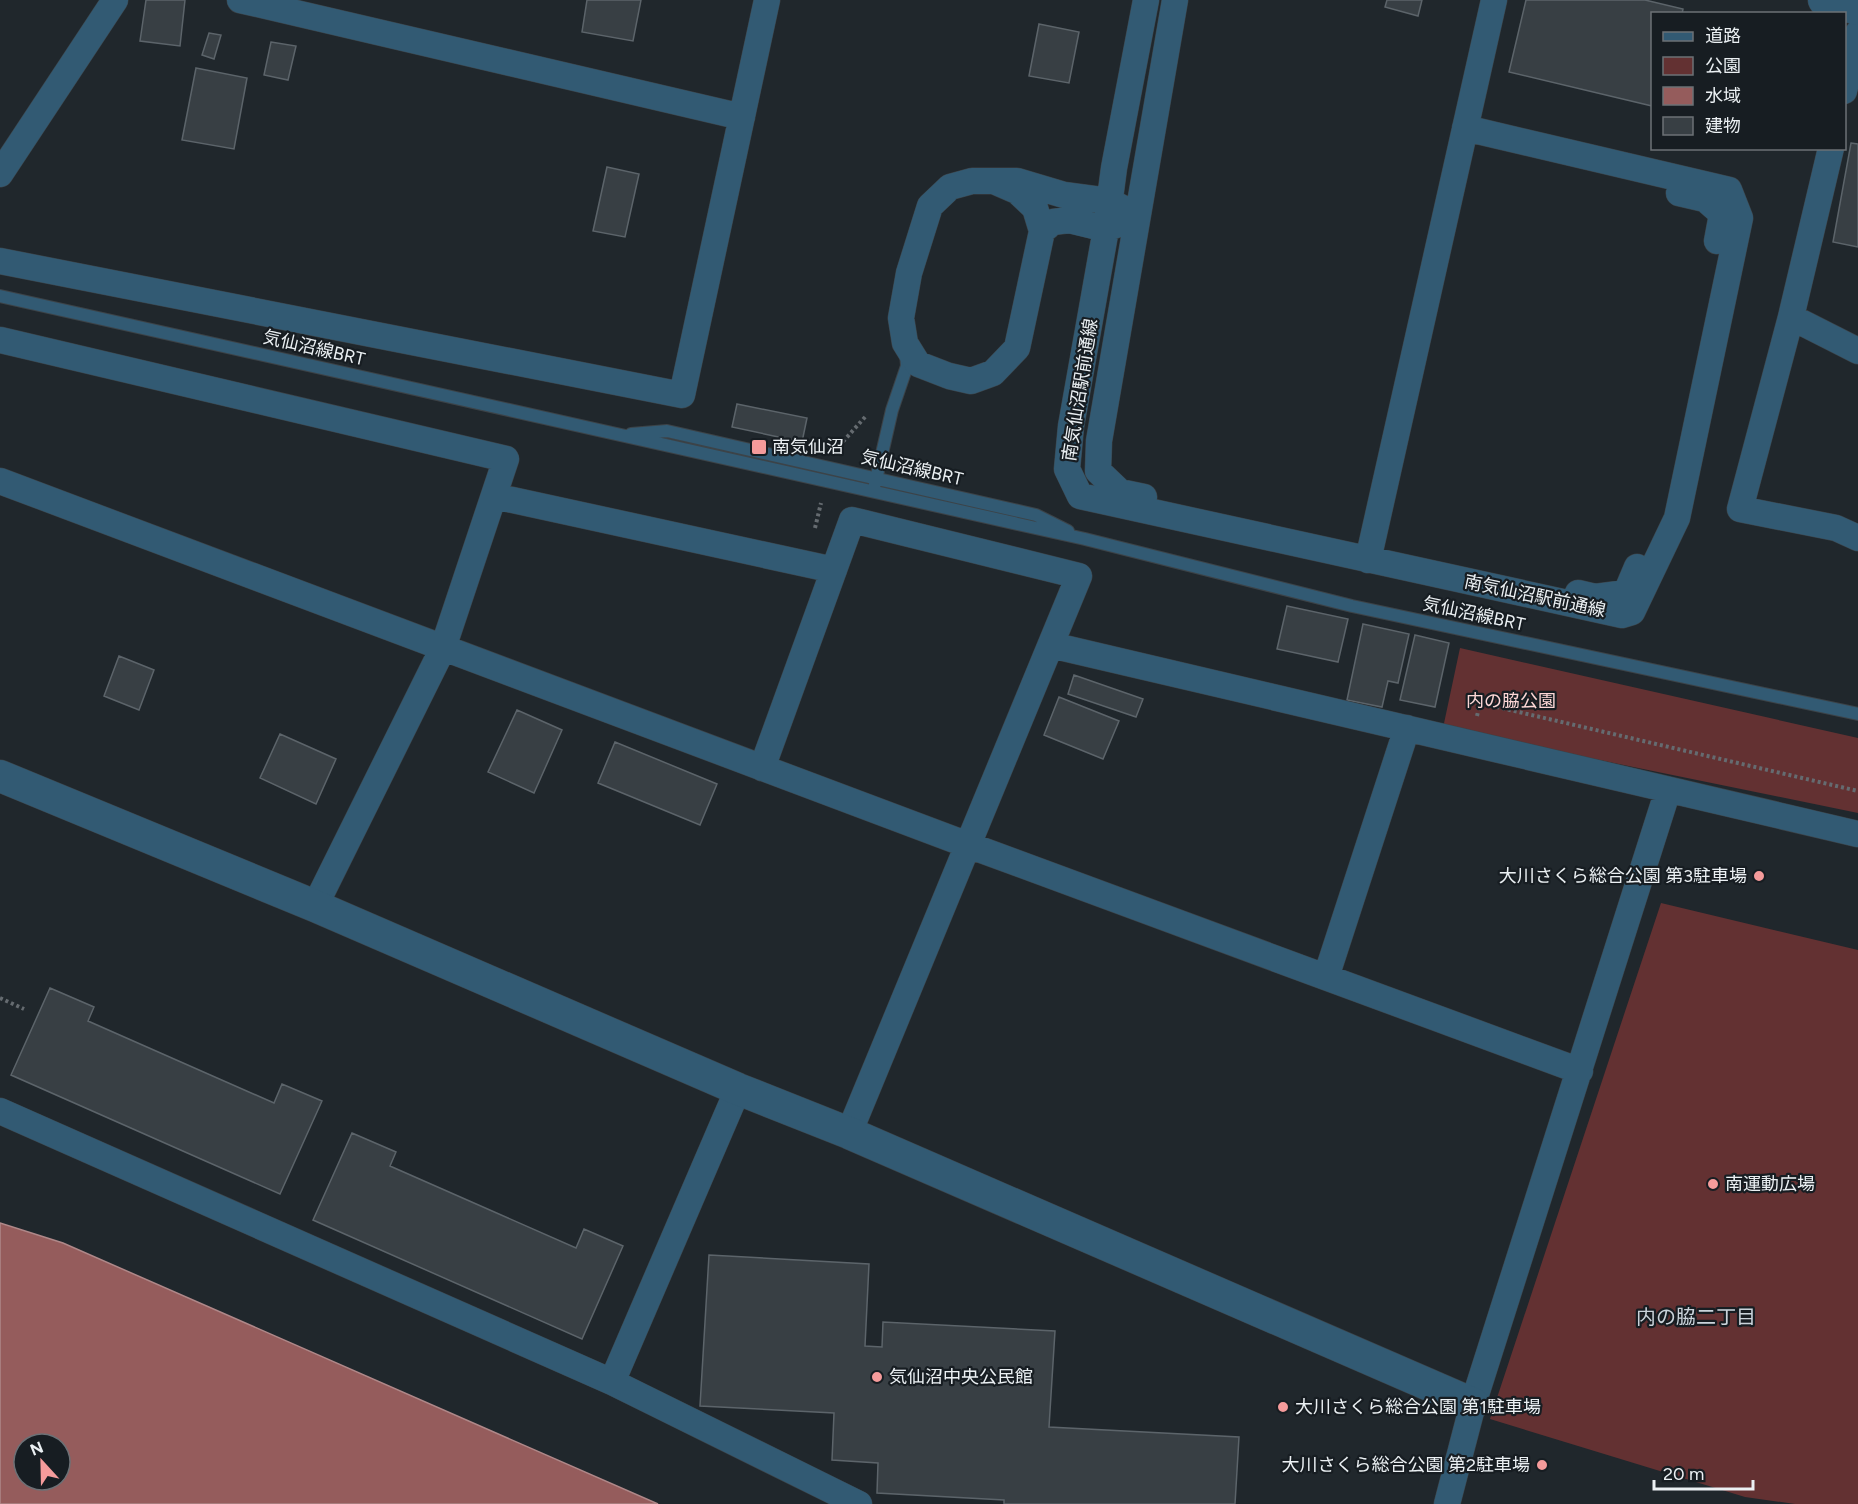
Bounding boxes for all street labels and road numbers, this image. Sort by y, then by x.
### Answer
street label: 南気仙沼駅前通線 [1058,317,1102,463]
street label: 気仙沼線BRT [261,326,367,370]
street label: 気仙沼線BRT [859,446,965,490]
street label: 南気仙沼駅前通線 [1462,570,1608,622]
street label: 気仙沼線BRT [1421,592,1527,636]

